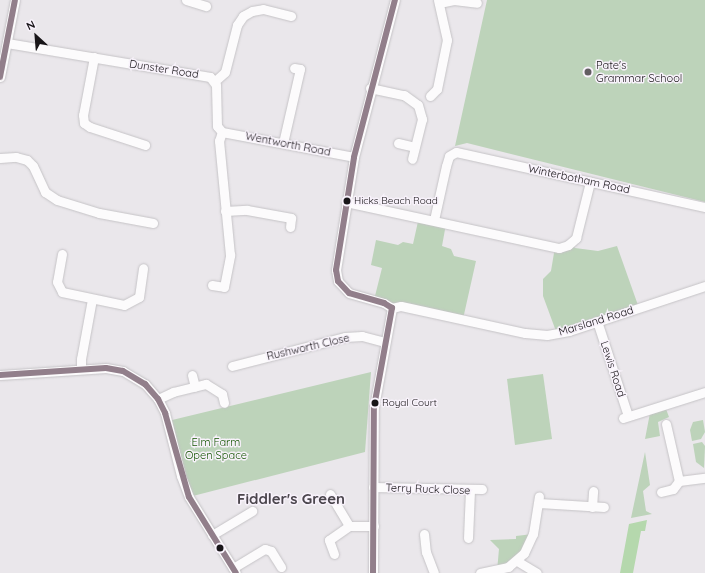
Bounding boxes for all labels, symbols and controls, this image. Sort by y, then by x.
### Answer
north arrow [16,16,56,56]
text: N [24,17,37,33]
street label: Dunster Road [128,57,200,81]
place label: Pate's Grammar School [596,59,682,85]
marker: Pate's Grammar School [583,67,593,77]
street label: Wentworth Road [244,129,332,159]
street label: Winterbotham Road [527,162,631,196]
place label: Hicks Beach Road [354,195,438,207]
marker: Hicks Beach Road [342,196,352,206]
street label: Marsland Road [557,303,635,339]
street label: Rushworth Close [265,331,351,363]
street label: Lewis Road [598,339,628,399]
place label: Royal Court [382,397,437,409]
marker: Royal Court [370,398,380,408]
park label: Elm Farm Open Space [185,436,247,462]
street label: Terry Ruck Close [385,481,471,497]
district label: Fiddler's Green [237,490,345,508]
unlabelled marker [215,543,225,553]

